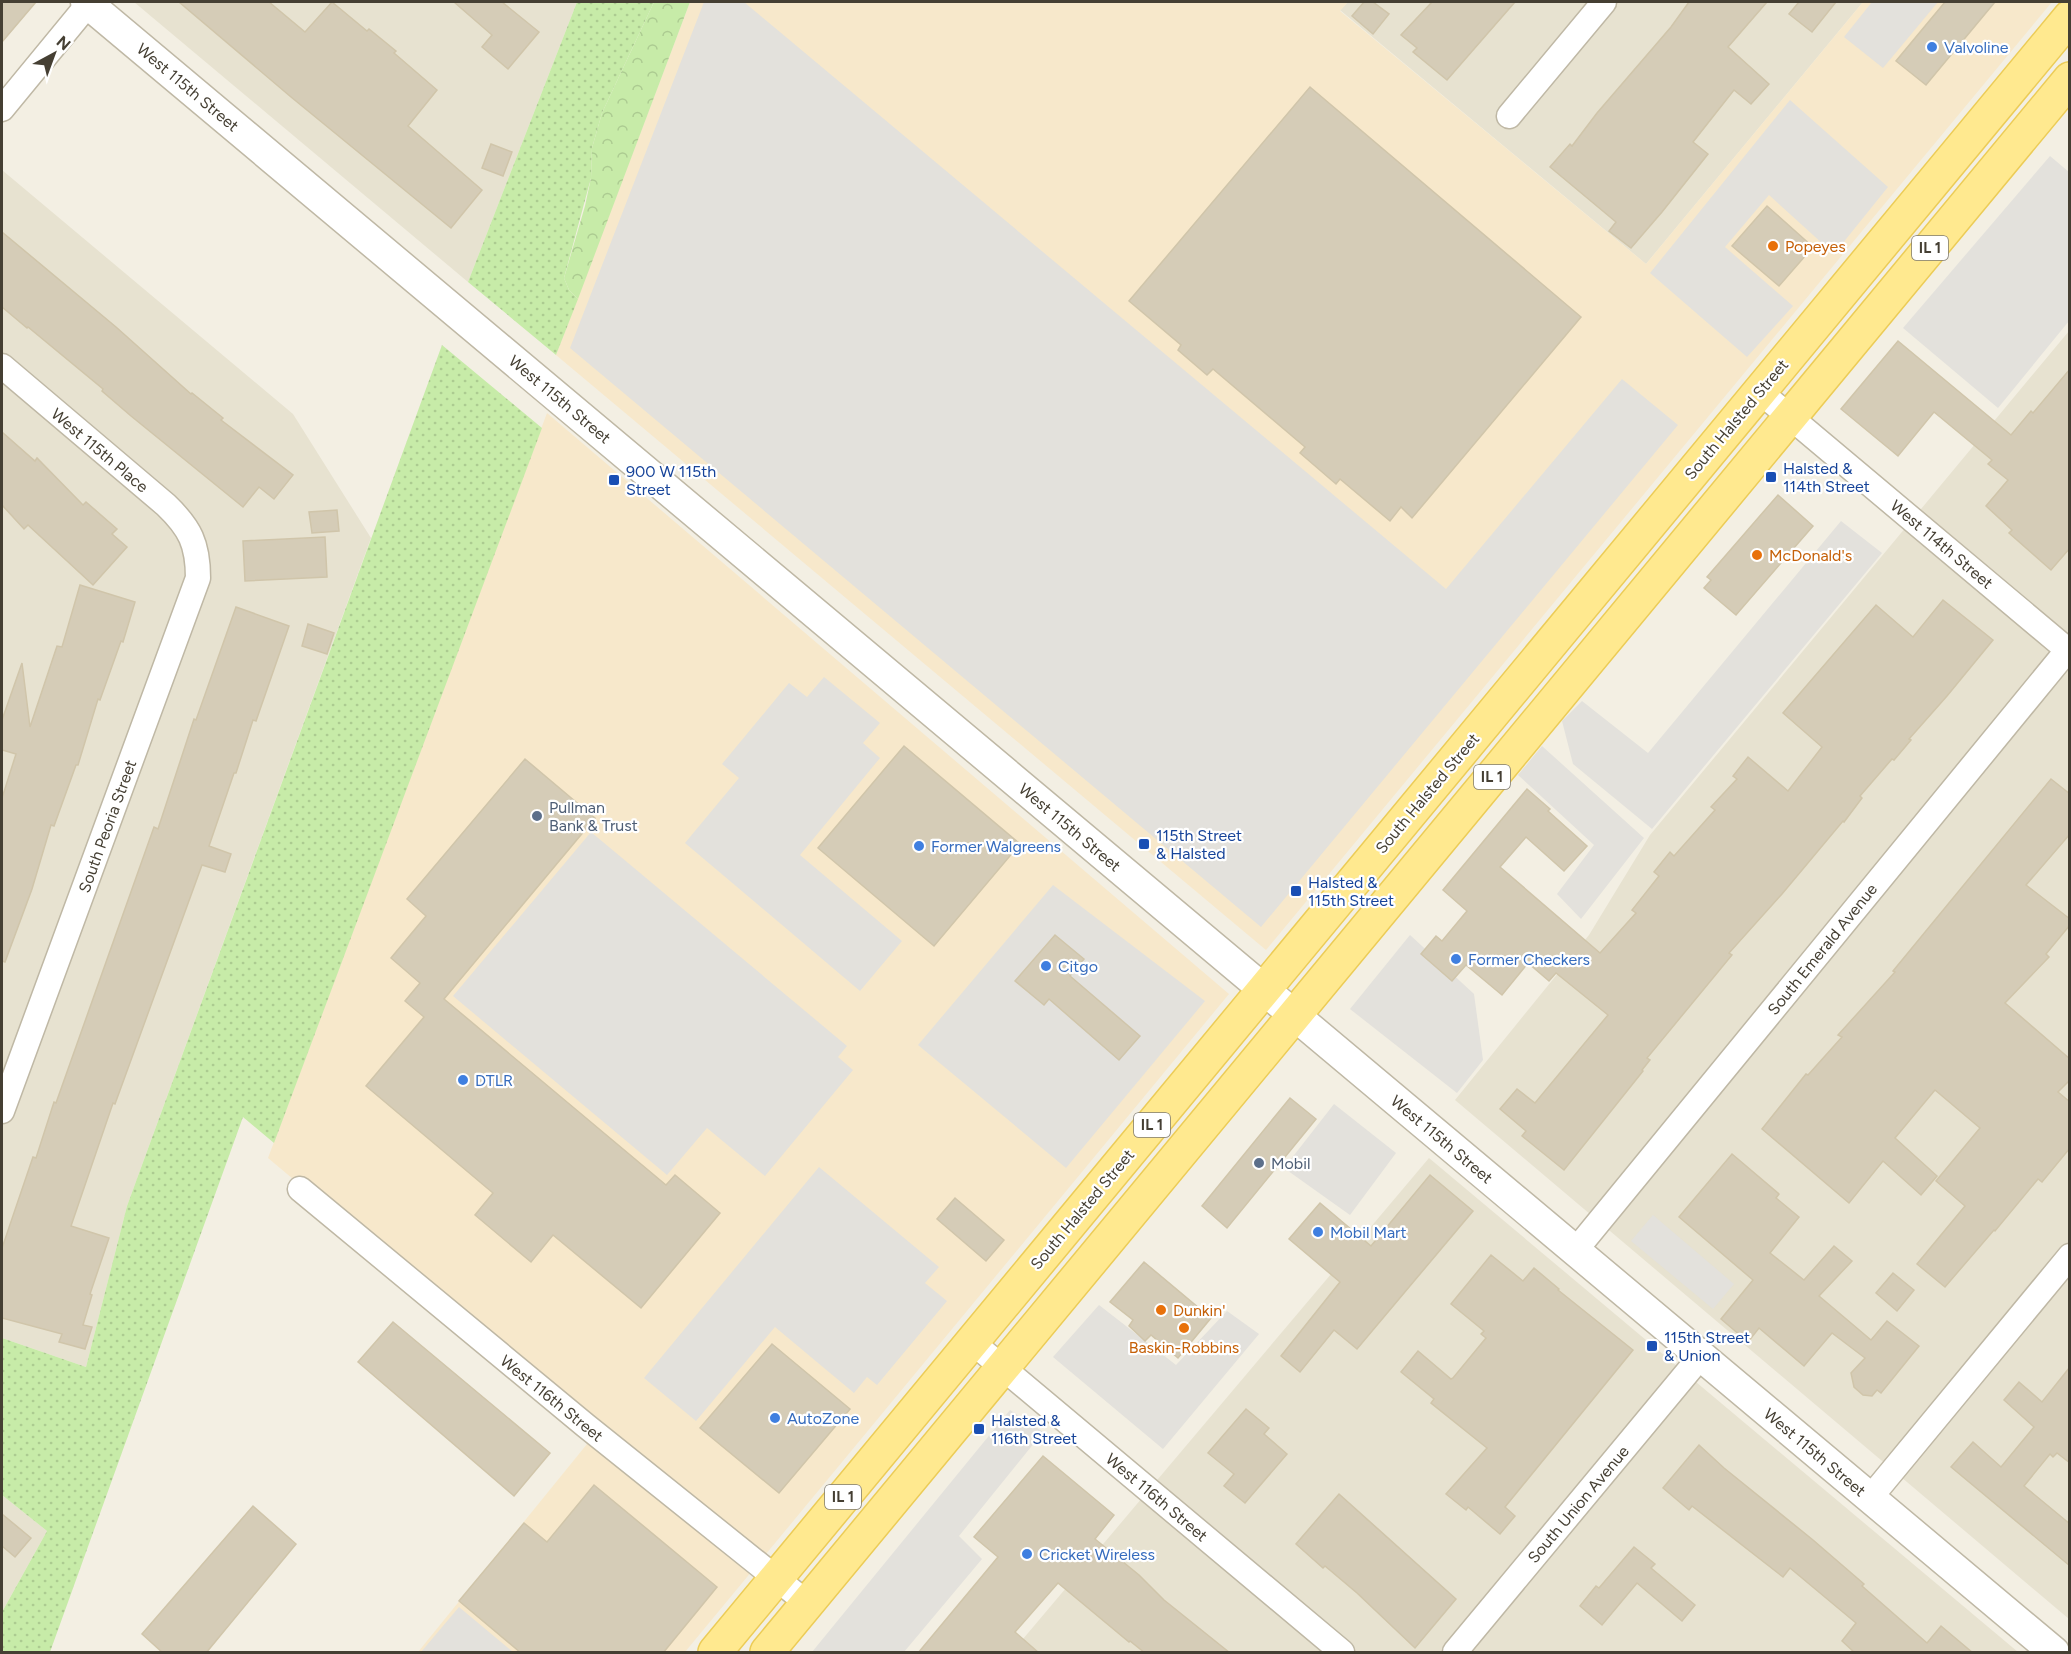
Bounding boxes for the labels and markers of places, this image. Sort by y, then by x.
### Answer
place label: Valvoline [1944,38,2009,57]
marker: Valvoline [1925,40,1939,54]
place label: Popeyes [1785,237,1846,256]
marker: Popeyes [1766,239,1780,253]
place label: Halsted & 114th Street [1783,459,1870,496]
place label: 900 W 115th Street [626,462,716,499]
marker: Halsted & 114th Street [1764,470,1778,484]
marker: 900 W 115th Street [607,473,621,487]
place label: McDonald's [1769,546,1852,565]
marker: McDonald's [1750,548,1764,562]
place label: Pullman Bank & Trust [549,798,638,835]
marker: Pullman Bank & Trust [530,809,544,823]
place label: 115th Street & Halsted [1156,826,1242,863]
place label: Former Walgreens [931,837,1061,856]
marker: 115th Street & Halsted [1137,837,1151,851]
marker: Former Walgreens [912,839,926,853]
place label: Halsted & 115th Street [1308,873,1394,910]
marker: Halsted & 115th Street [1289,884,1303,898]
place label: Former Checkers [1468,950,1590,969]
marker: Former Checkers [1449,952,1463,966]
place label: Citgo [1058,957,1098,976]
marker: Citgo [1039,959,1053,973]
place label: DTLR [475,1071,513,1090]
marker: DTLR [456,1073,470,1087]
place label: Mobil [1271,1154,1310,1173]
marker: Mobil [1252,1156,1266,1170]
place label: Mobil Mart [1330,1223,1407,1242]
marker: Mobil Mart [1311,1225,1325,1239]
place label: Dunkin' [1173,1301,1225,1320]
marker: Dunkin' [1154,1303,1168,1317]
marker: Baskin-Robbins [1177,1321,1191,1335]
place label: 115th Street & Union [1664,1328,1750,1365]
place label: Baskin-Robbins [1129,1338,1239,1357]
marker: 115th Street & Union [1645,1339,1659,1353]
place label: AutoZone [787,1409,860,1428]
marker: AutoZone [768,1411,782,1425]
place label: Halsted & 116th Street [991,1411,1077,1448]
marker: Halsted & 116th Street [972,1422,986,1436]
place label: Cricket Wireless [1039,1545,1155,1564]
marker: Cricket Wireless [1020,1547,1034,1561]

